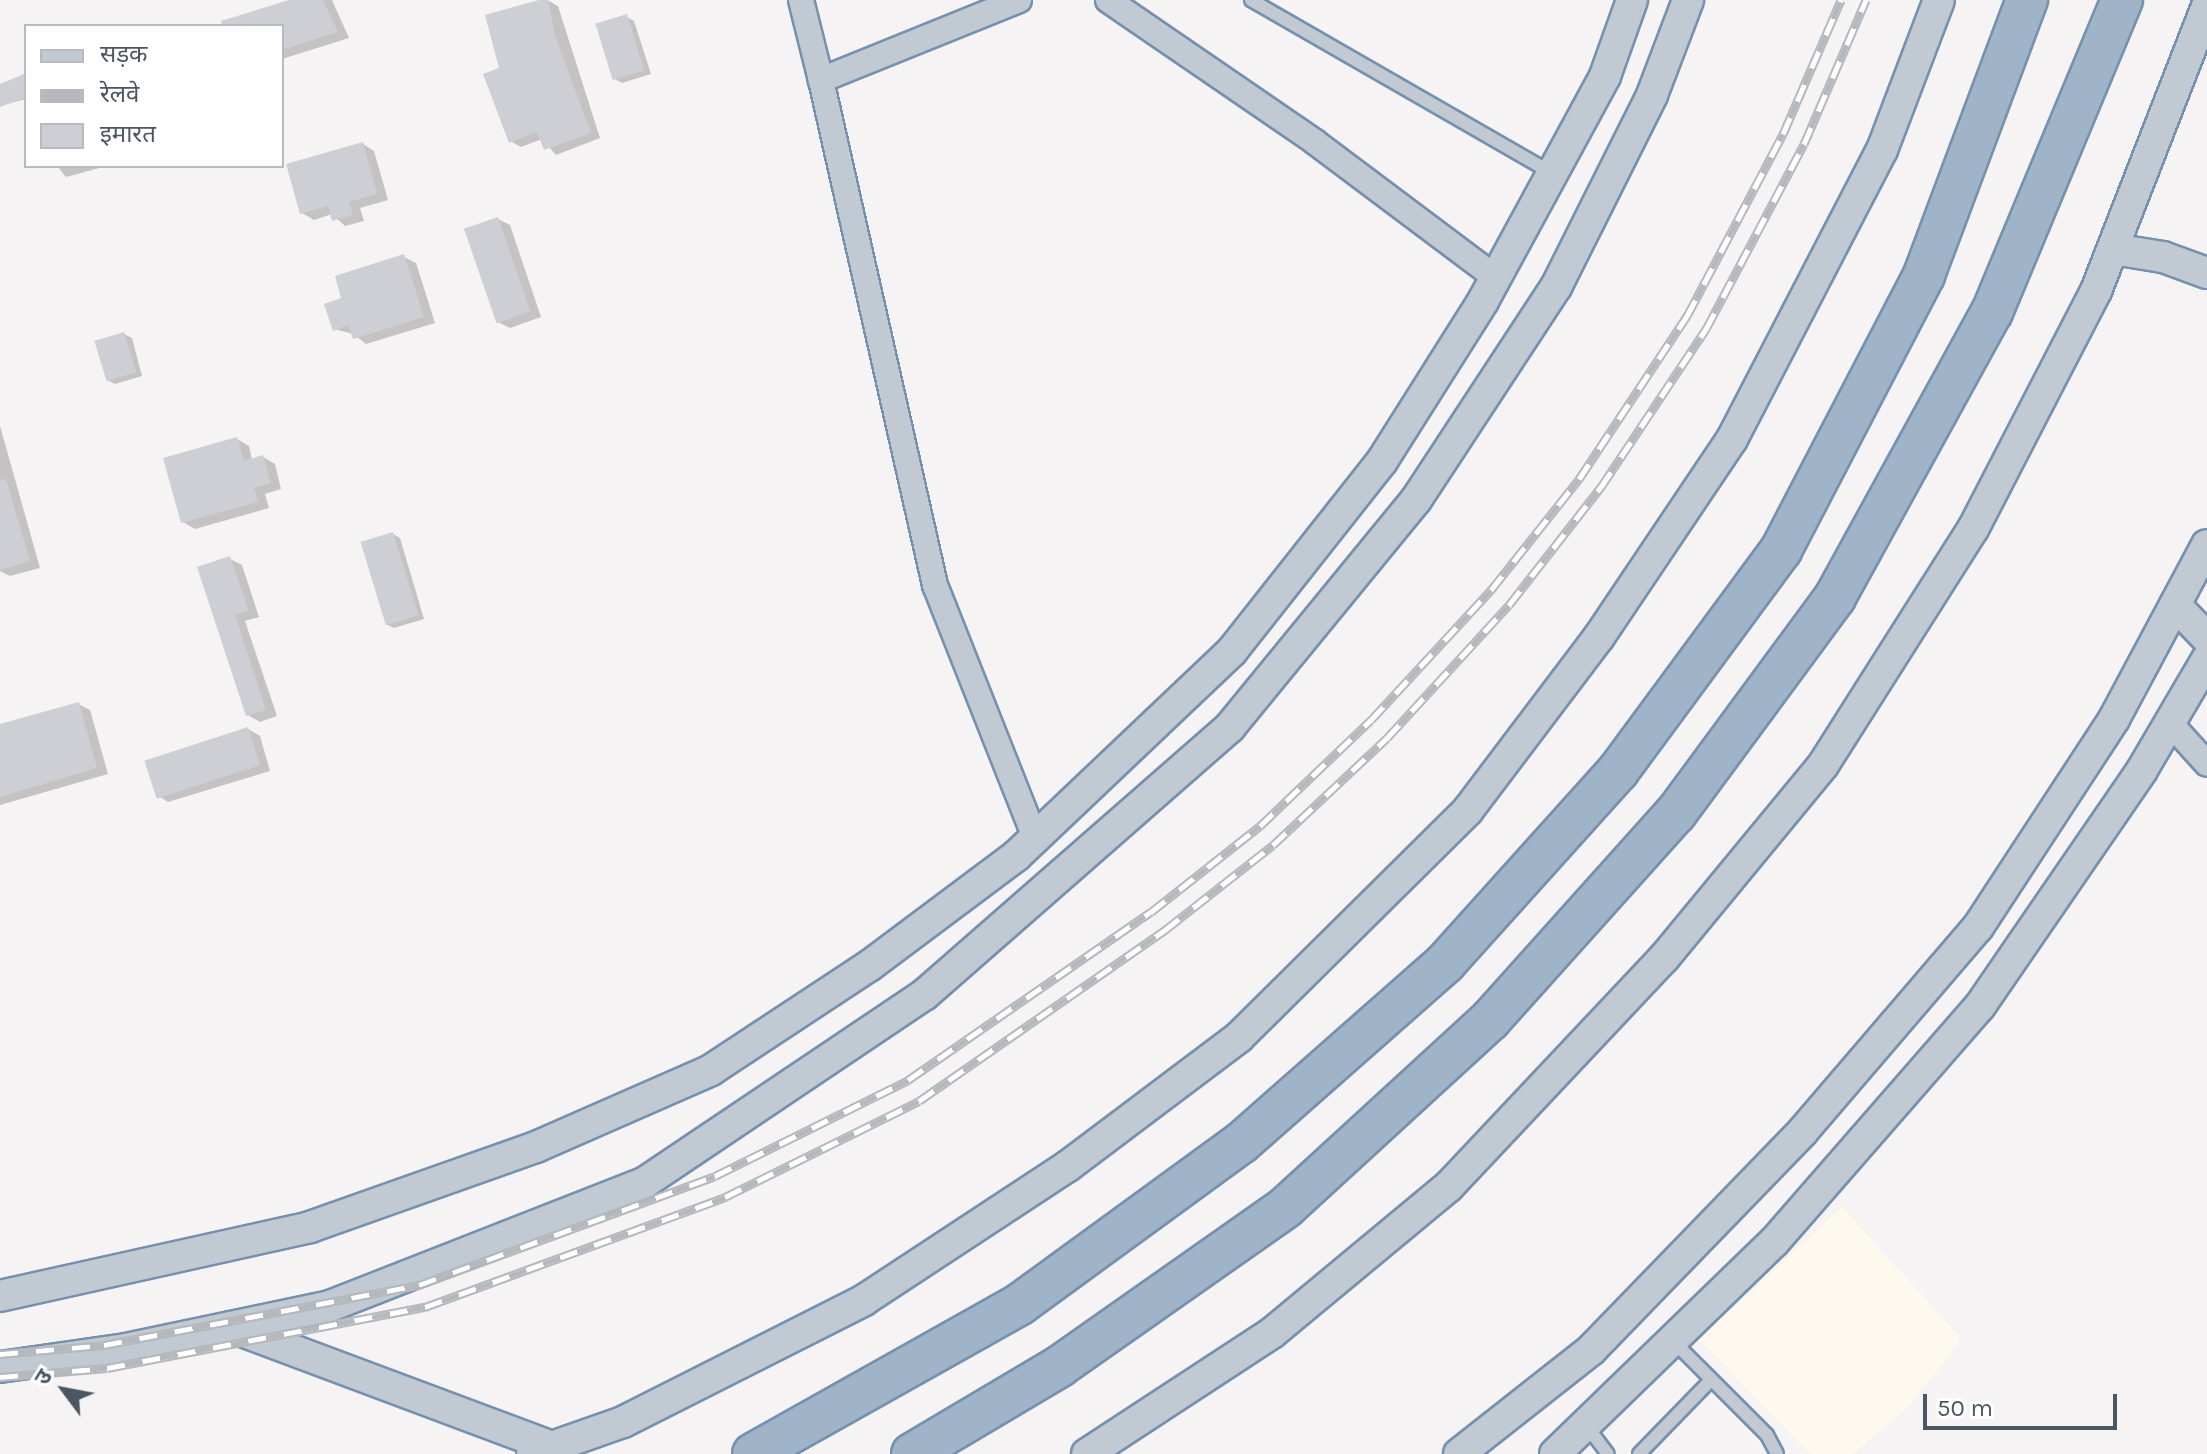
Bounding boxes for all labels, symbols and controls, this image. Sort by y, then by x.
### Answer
legend [24,24,284,168]
text: सड़क [100,40,148,68]
text: रेलवे [100,80,139,108]
text: इमारत [100,120,156,148]
north arrow [24,1350,104,1430]
text: उ [29,1365,58,1390]
scale bar [1927,1378,2121,1428]
text: 50 m [1937,1394,1993,1422]

